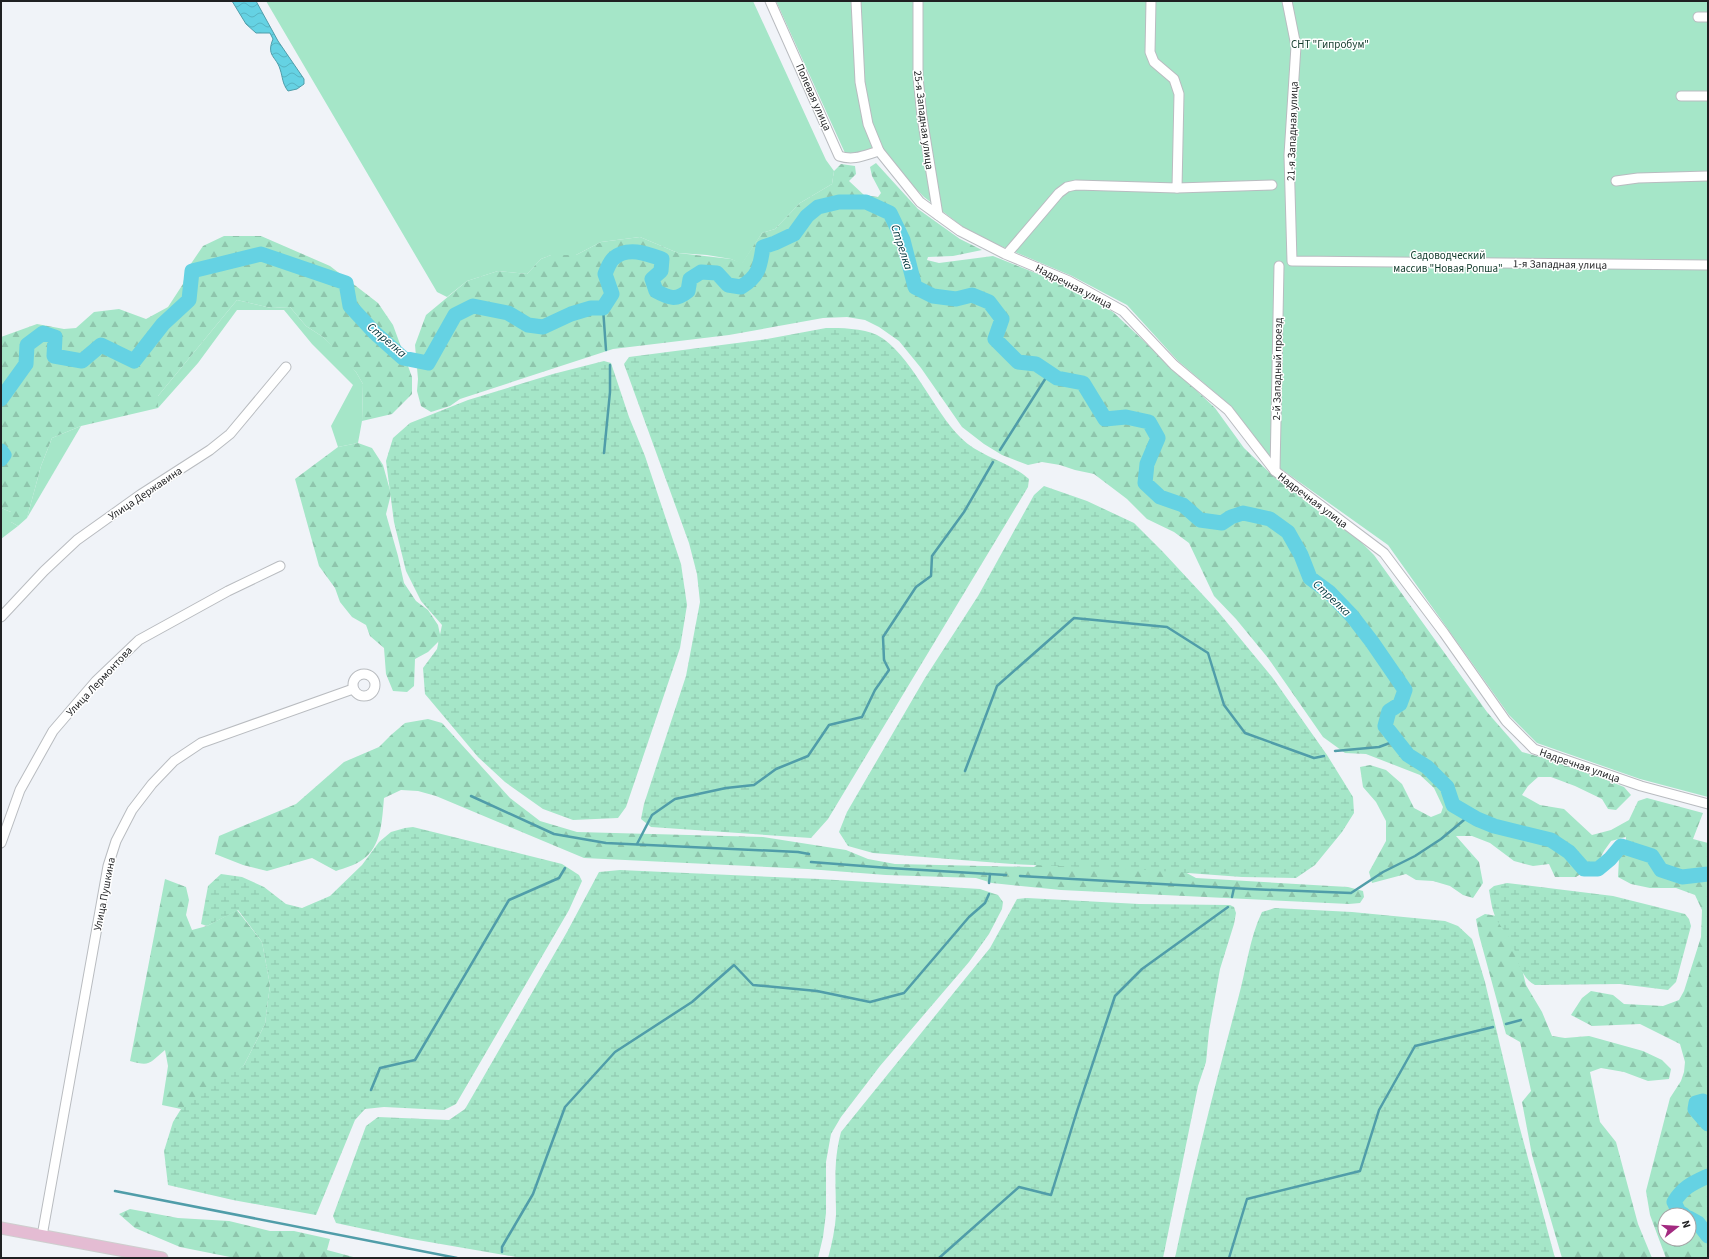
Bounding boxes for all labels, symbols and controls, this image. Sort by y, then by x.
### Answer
park label: СНТ "Гипробум" [1291,37,1369,52]
street label: Полевая улица [792,61,835,133]
street label: 25-я Западная улица [910,70,937,170]
street label: 21-я Западная улица [1283,81,1302,181]
water label: Стрелка [886,222,917,272]
park label: Садоводческий массив "Новая Ропша" [1393,248,1503,276]
street label: 1-я Западная улица [1513,256,1607,273]
street label: Надречная улица [1033,261,1115,312]
street label: 2-й Западный проезд [1269,317,1286,421]
water label: Стрелка [363,319,410,362]
street label: Улица Державина [105,463,185,524]
street label: Надречная улица [1275,469,1351,532]
water label: Стрелка [1309,576,1355,621]
street label: Улица Лермонтова [63,643,136,719]
street label: Надречная улица [1538,745,1622,786]
street label: Улица Пушкина [90,856,119,932]
north arrow [1657,1207,1697,1247]
text: N [1678,1219,1694,1230]

